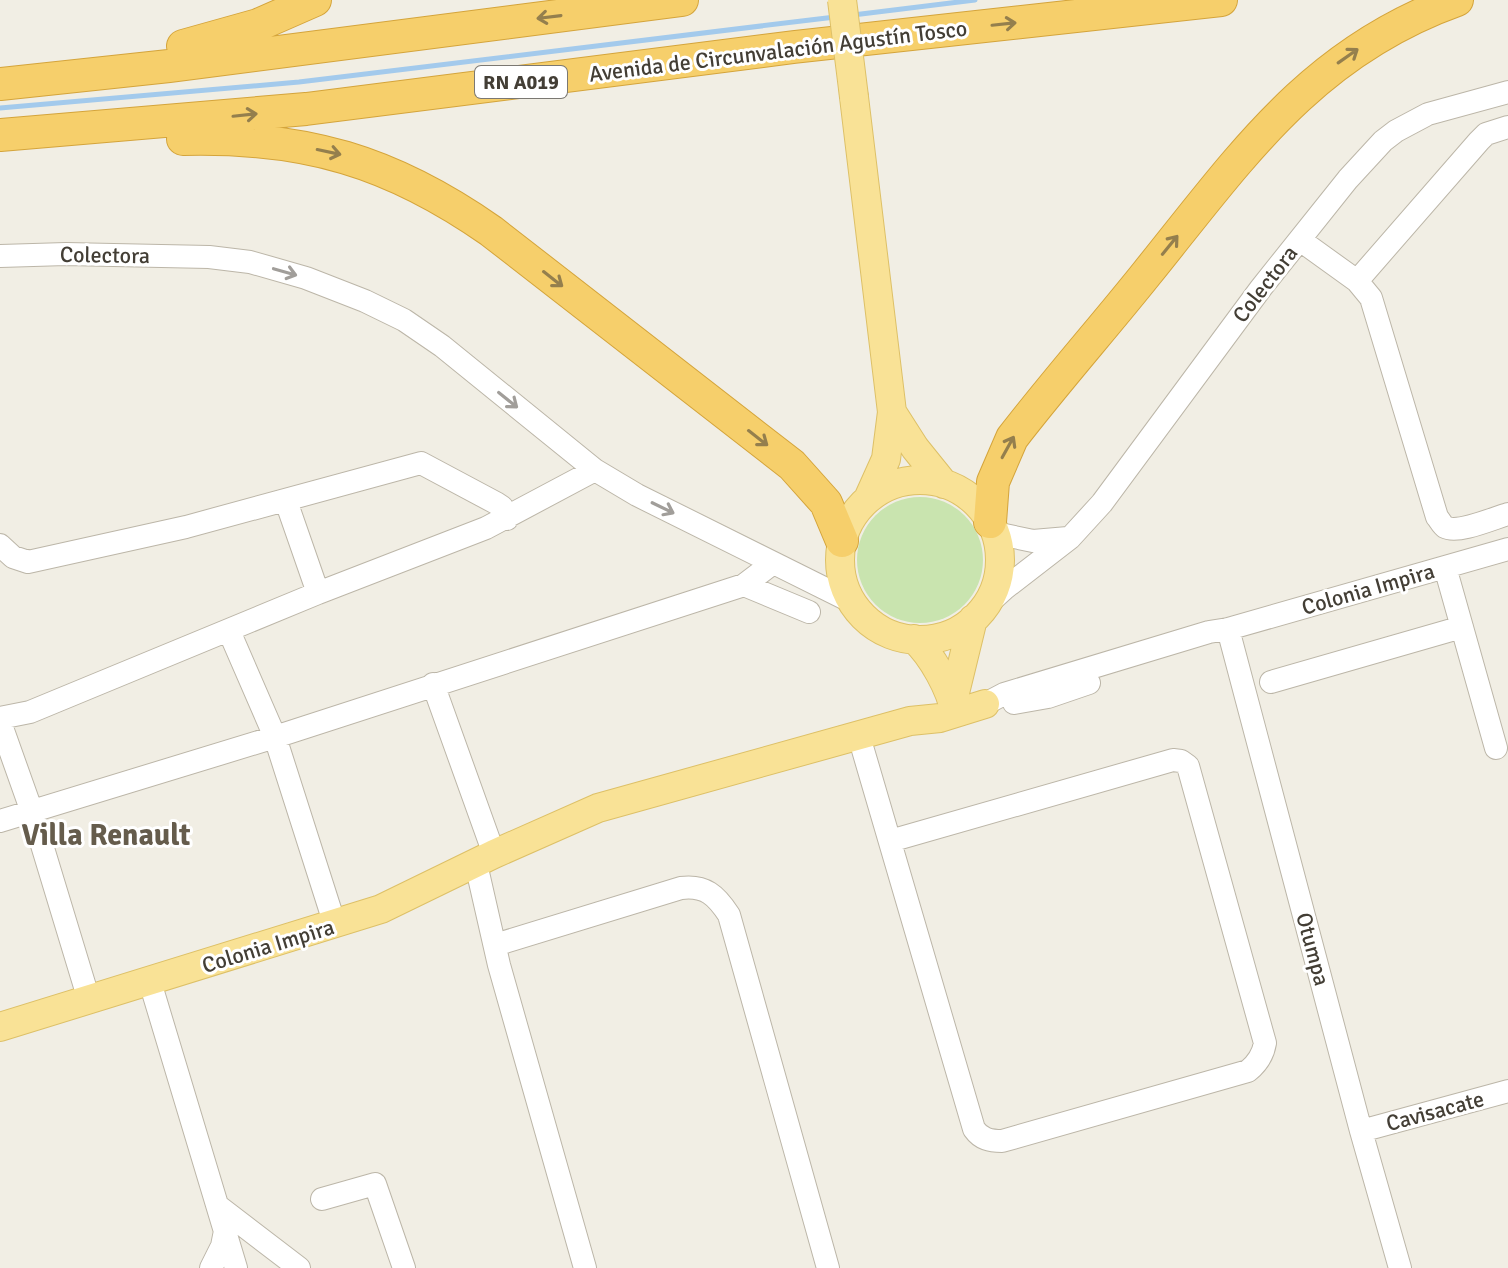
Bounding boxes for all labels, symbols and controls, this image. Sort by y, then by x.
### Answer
one-way arrow [536,10,563,25]
street label: Avenida de Circunvalación Agustín Tosco [588,14,968,88]
one-way arrow [990,17,1017,32]
one-way arrow [1336,48,1358,64]
road number: RN A019 [475,66,567,98]
one-way arrow [231,107,258,122]
one-way arrow [315,145,341,160]
one-way arrow [1161,234,1179,255]
street label: Colectora [1227,240,1303,328]
street label: Colectora [60,241,150,269]
one-way arrow [272,265,298,280]
one-way arrow [542,270,563,287]
one-way arrow [498,391,518,409]
one-way arrow [747,429,768,447]
one-way arrow [1000,436,1016,459]
one-way arrow [650,501,674,517]
street label: Colonia Impira [1298,557,1438,621]
district label: Villa Renault [21,817,191,854]
street label: Otumpa [1290,909,1336,989]
street label: Colonia Impira [199,913,337,979]
street label: Cavisacate [1383,1085,1487,1137]

